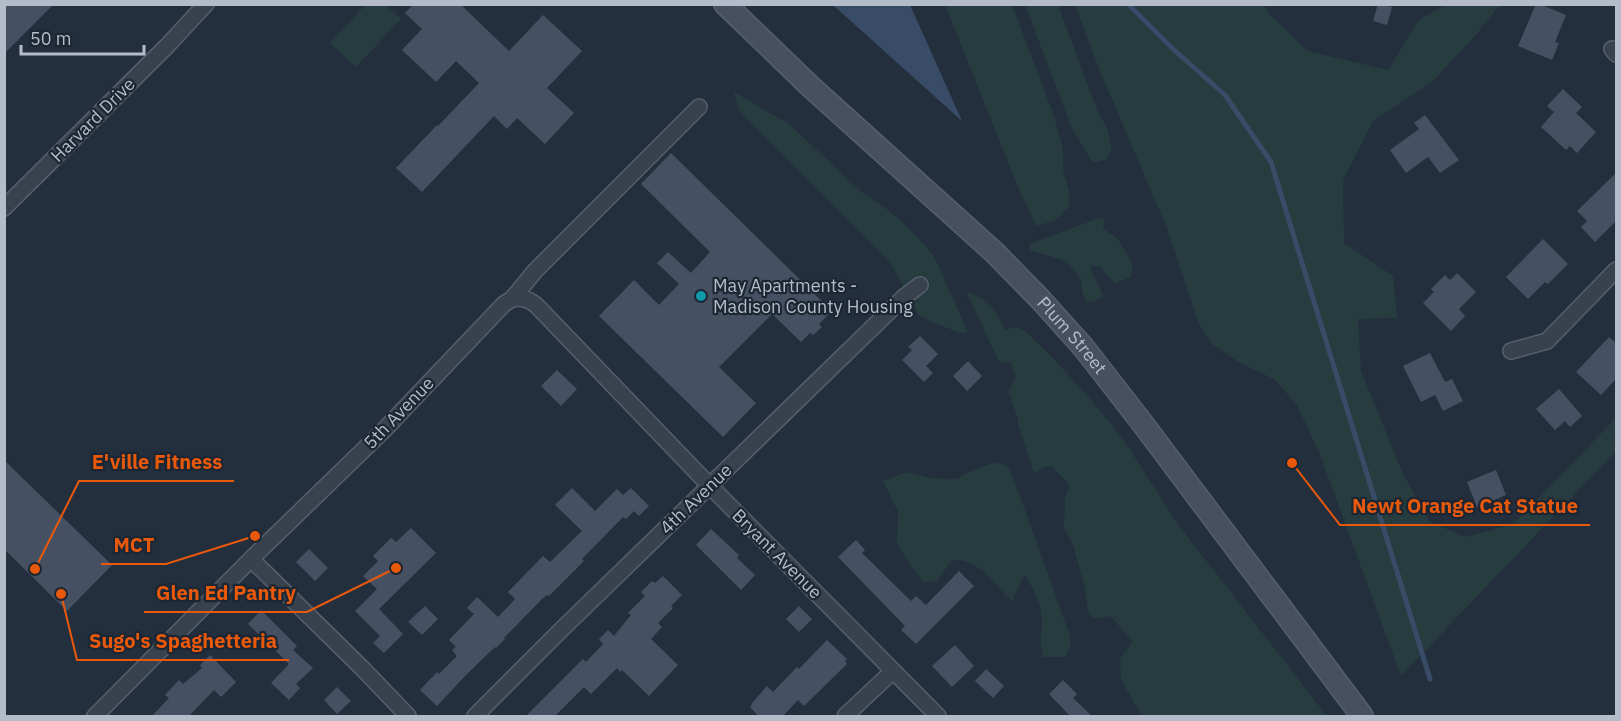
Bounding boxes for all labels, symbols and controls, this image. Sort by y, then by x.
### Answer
scale bar [21,18,144,56]
text: 50 m [30,27,72,50]
street label: Harvard Drive [45,72,140,167]
place label: May Apartments - Madison County Housing [713,274,913,318]
marker: May Apartments - Madison County Housing [694,289,708,303]
street label: Plum Street [1032,291,1112,379]
street label: 5th Avenue [359,372,439,454]
callout: E'ville Fitness [79,443,234,481]
text: E'ville Fitness [92,448,222,475]
street label: 4th Avenue [655,458,737,539]
callout: Newt Orange Cat Statue [1340,487,1590,525]
text: Newt Orange Cat Statue [1352,492,1578,519]
street label: Bryant Avenue [728,504,827,603]
callout: MCT [101,526,166,564]
text: MCT [113,531,155,558]
callout: Glen Ed Pantry [144,574,307,612]
text: Glen Ed Pantry [156,579,296,606]
callout: Sugo's Spaghetteria [77,622,289,660]
text: Sugo's Spaghetteria [89,627,277,654]

